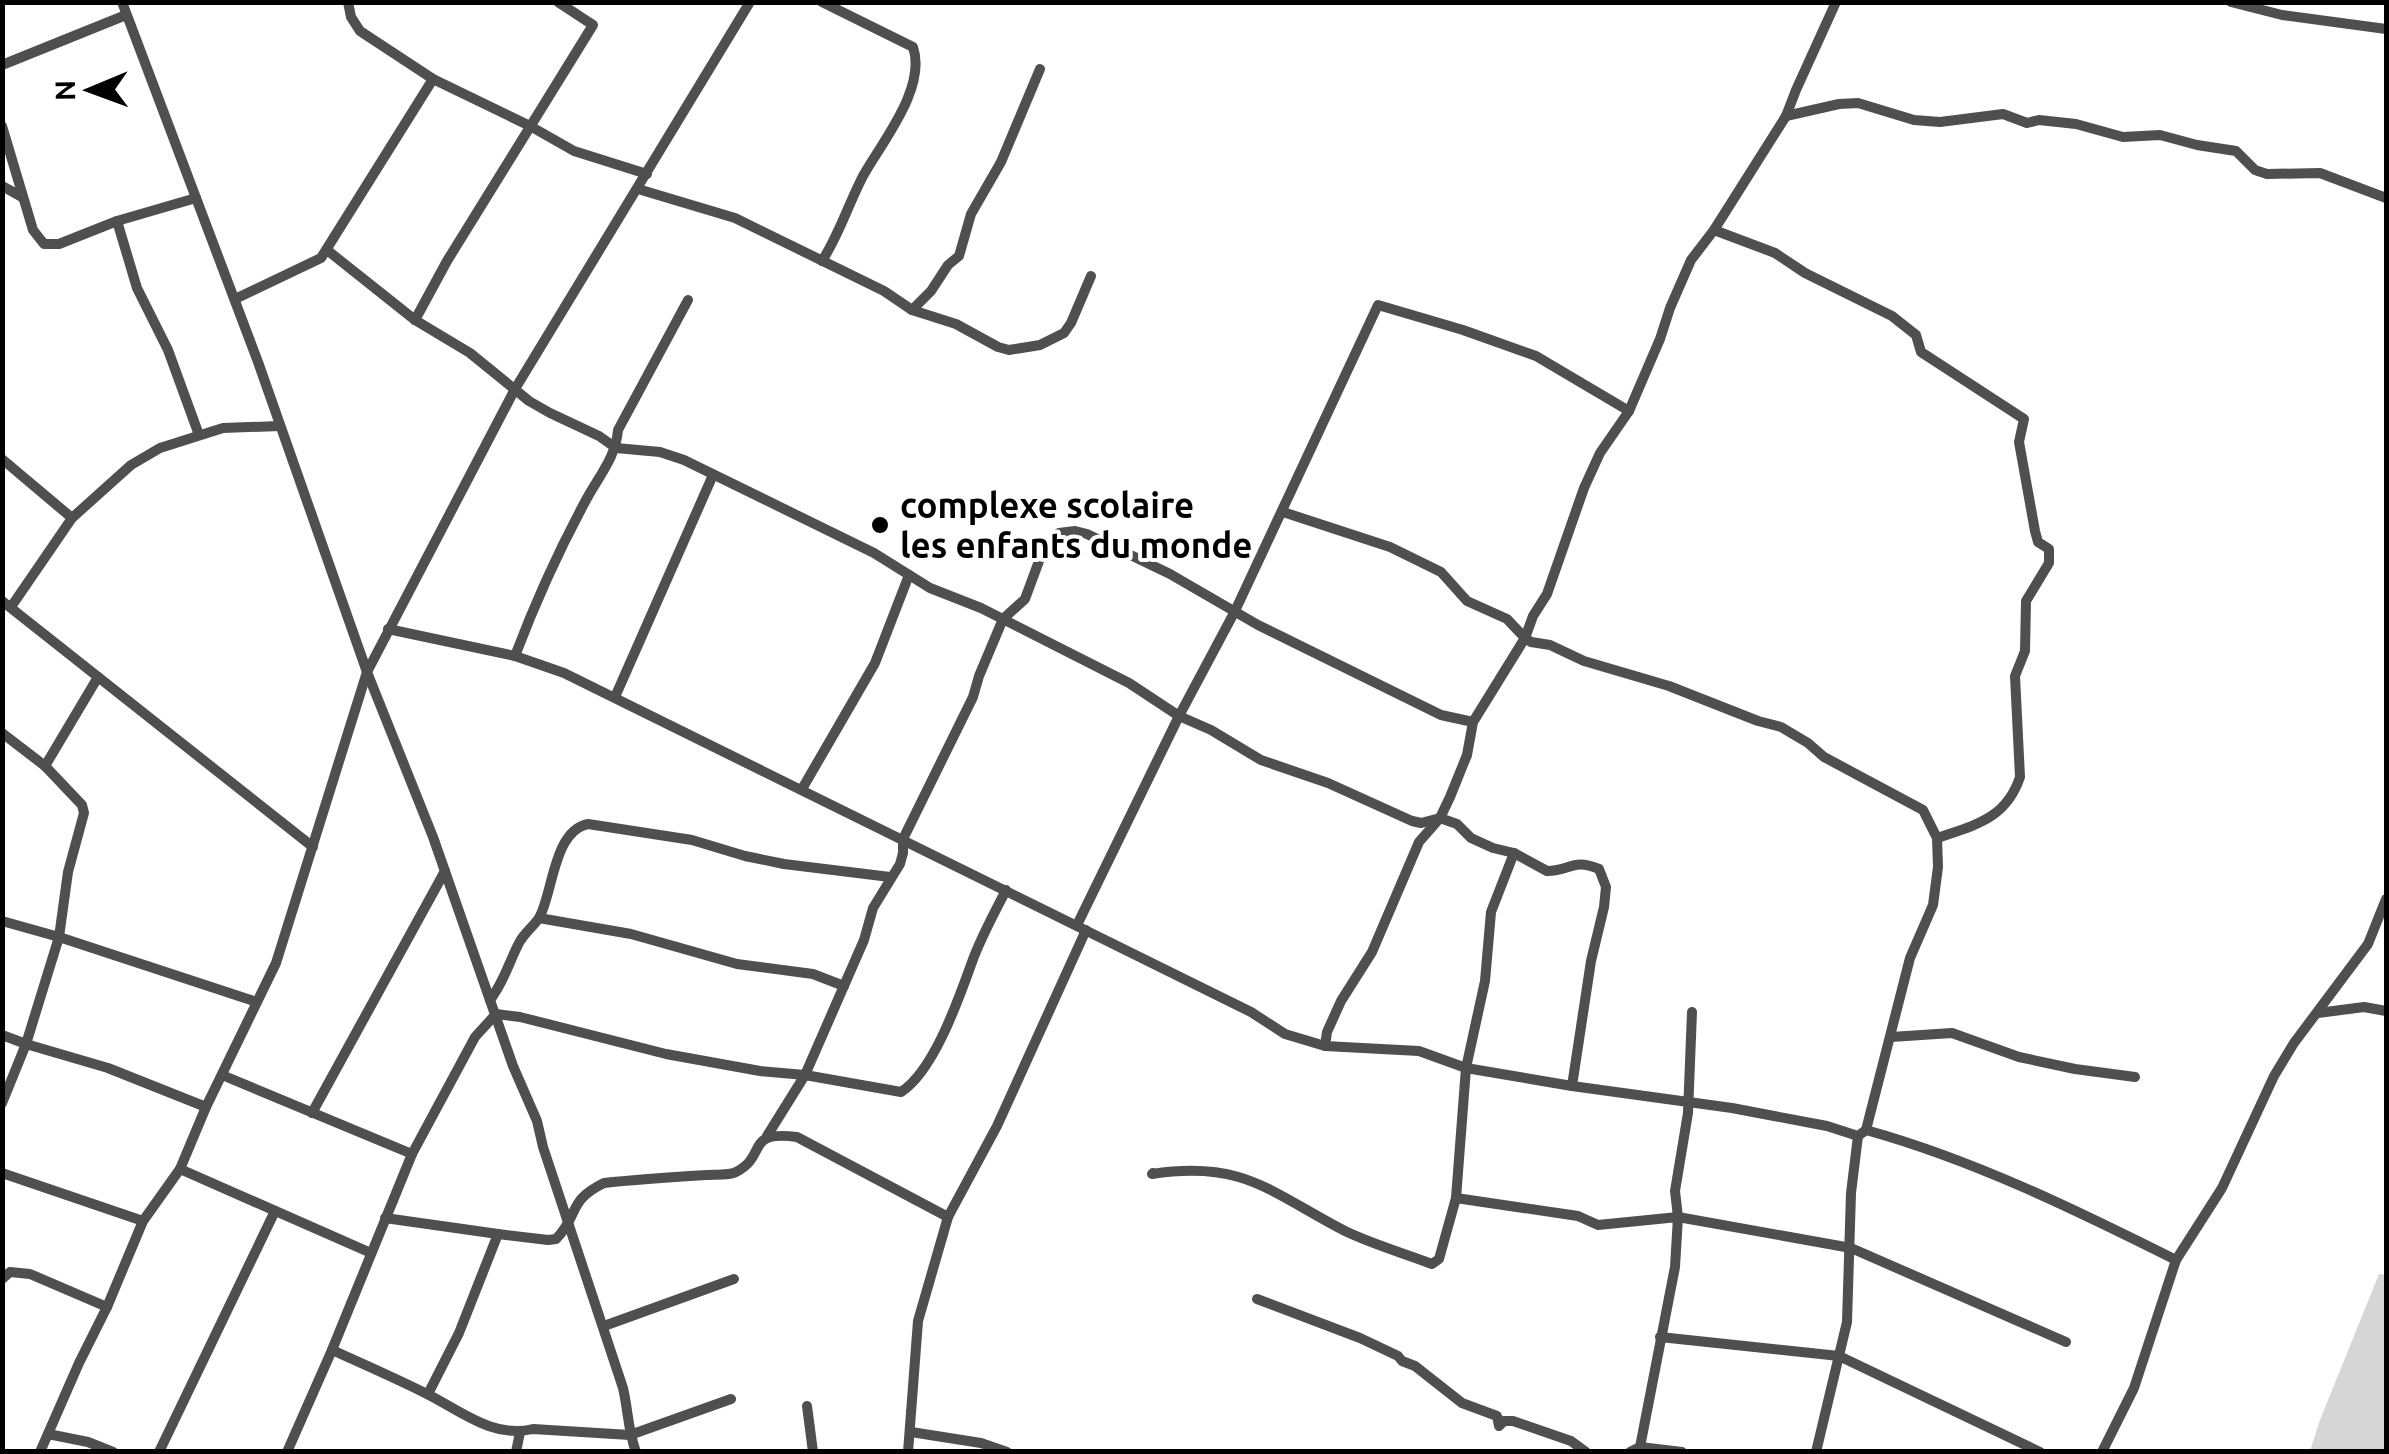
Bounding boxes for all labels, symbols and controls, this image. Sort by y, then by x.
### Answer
north arrow [40,40,140,140]
text: N [49,80,80,101]
place label: complexe scolaire les enfants du monde [900,485,1252,565]
marker: complexe scolaire les enfants du monde [869,514,891,536]

